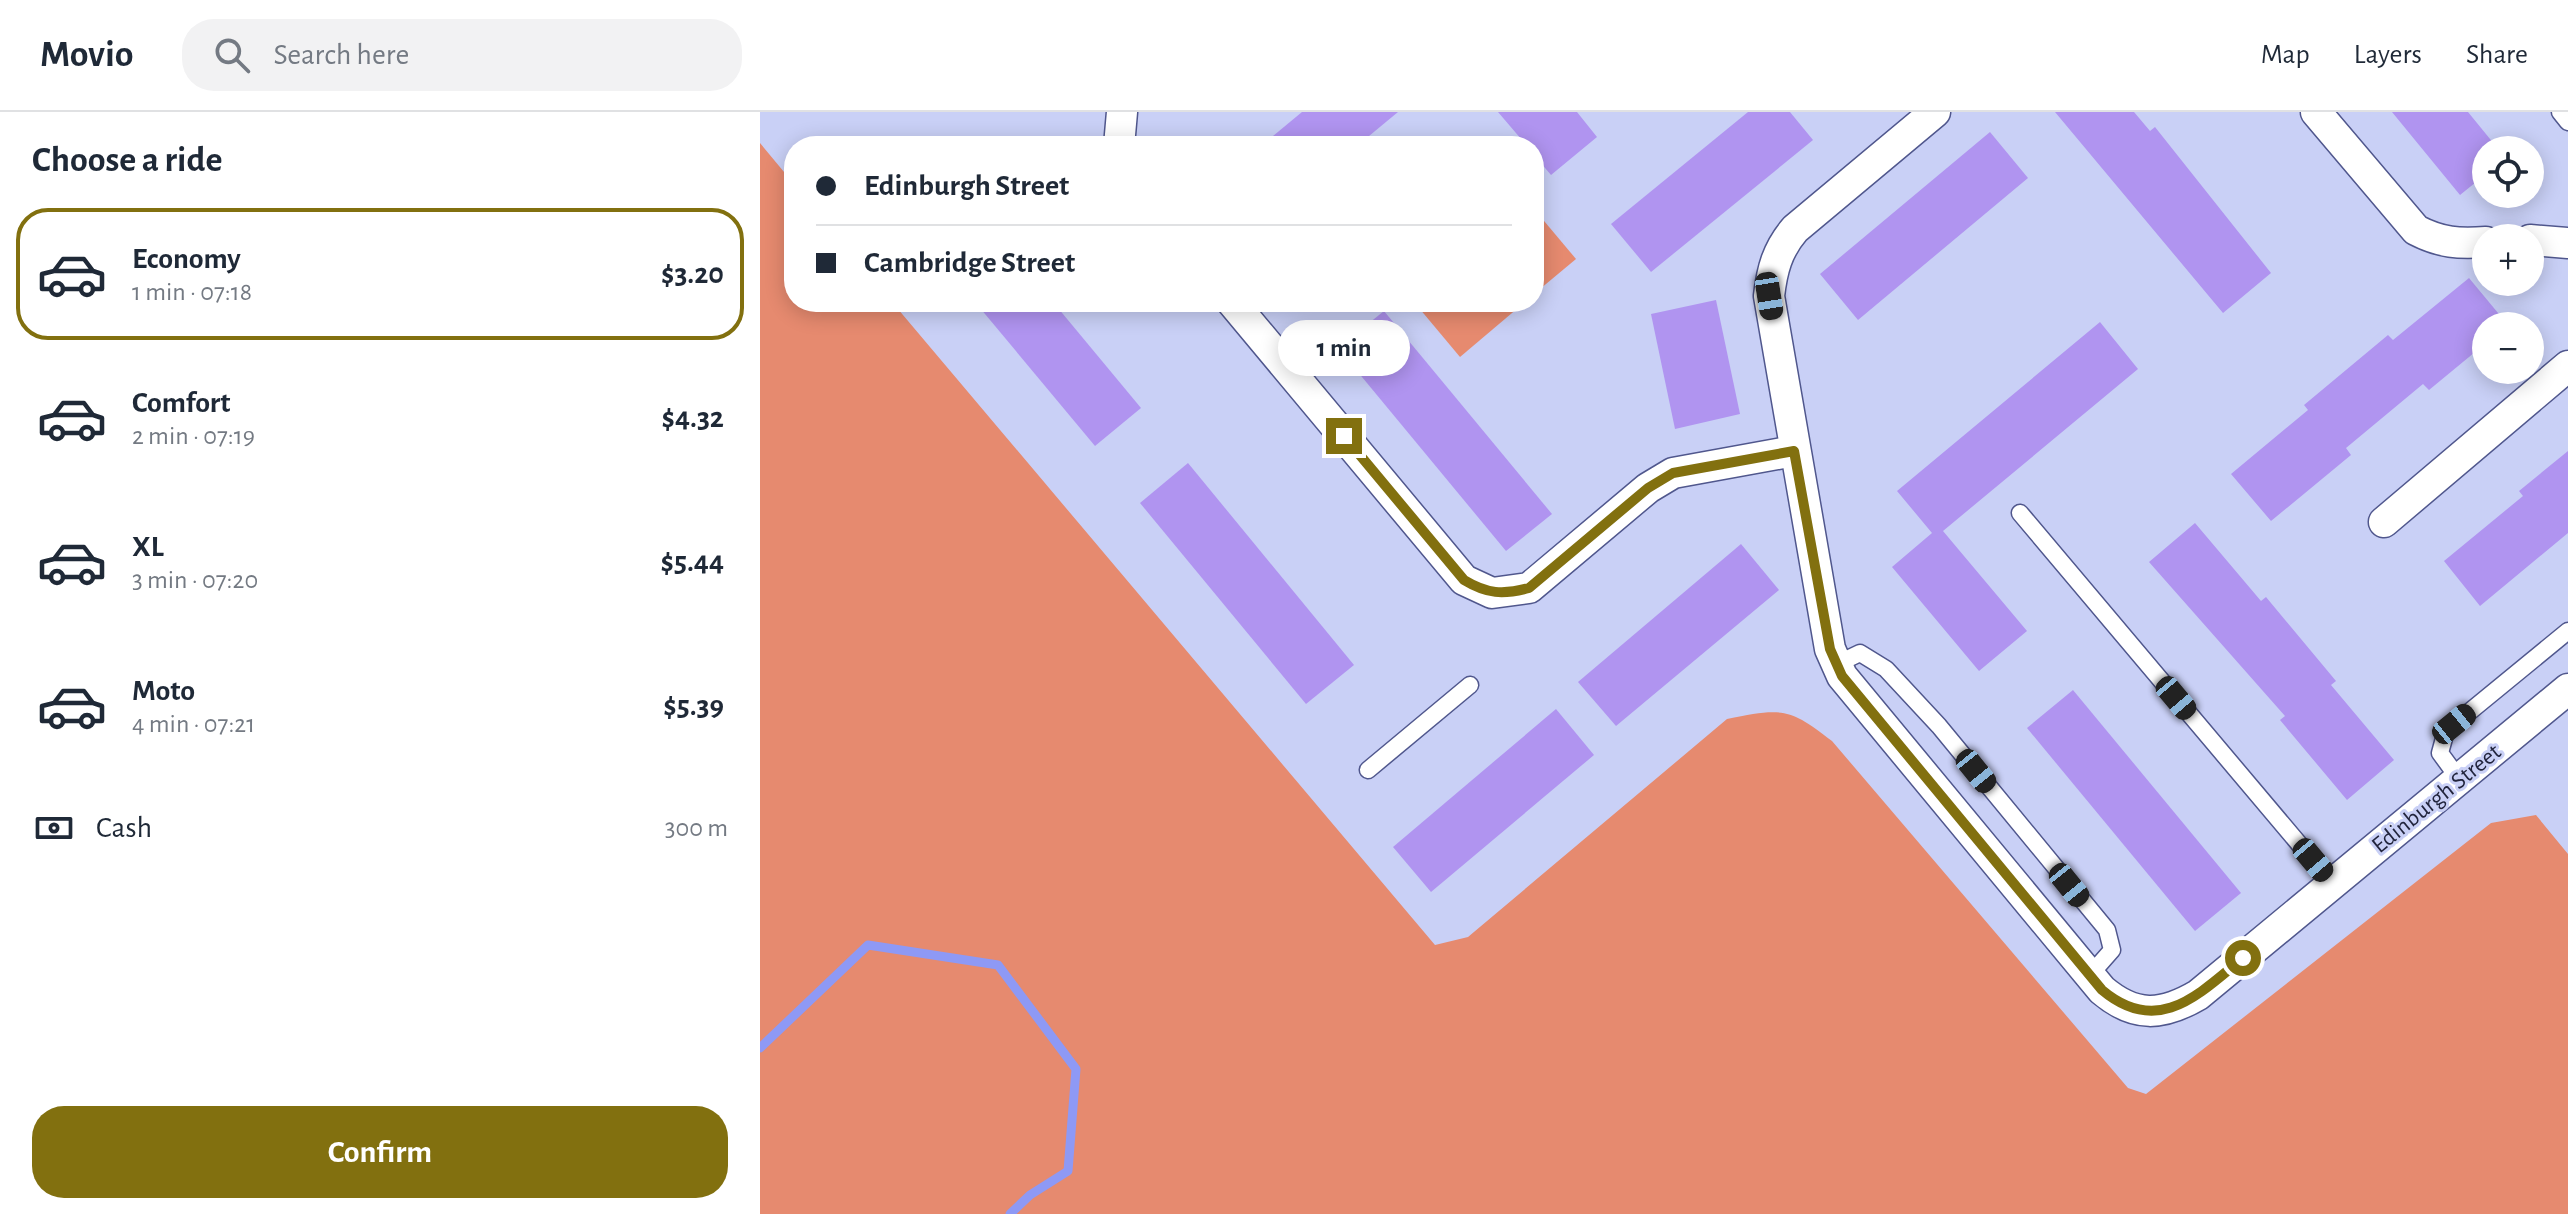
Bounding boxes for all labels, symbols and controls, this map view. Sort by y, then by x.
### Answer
search box [182,19,742,91]
icon: search [210,33,254,77]
text: Movio [40,36,134,74]
text: Search here [274,40,409,70]
text: Map [2261,41,2310,69]
text: Layers [2354,41,2422,69]
text: Share [2466,41,2528,69]
map controls [2472,136,2544,384]
button: locate [2472,136,2544,208]
text: Choose a ride [32,142,222,178]
text: Edinburgh Street [864,171,1069,201]
button: + [2472,224,2544,296]
icon: car [36,238,108,310]
text: Economy [132,244,241,274]
text: Cambridge Street [864,248,1075,278]
text: $3.20 [661,259,724,289]
car [1753,270,1785,322]
text: 1 min · 07:18 [132,279,252,305]
button: − [2472,312,2544,384]
callout: 1 min [1278,320,1410,376]
text: 1 min [1317,335,1371,361]
icon: car [36,382,108,454]
text: Comfort [132,388,231,418]
text: $4.32 [661,403,724,433]
route end [1326,418,1362,454]
text: 2 min · 07:19 [132,423,255,449]
icon: car [36,526,108,598]
text: XL [132,532,164,562]
text: $5.44 [660,547,724,577]
text: 3 min · 07:20 [132,567,258,593]
icon: car [36,670,108,742]
car [2151,672,2201,724]
text: Moto [132,676,195,706]
text: $5.39 [663,691,724,721]
car [2428,700,2480,748]
text: 4 min · 07:21 [132,711,255,737]
street label: Edinburgh Street [2368,739,2506,858]
car [1952,745,2000,797]
icon: cash [32,806,76,850]
text: Cash [96,813,152,843]
text: 300 m [665,815,728,841]
car [2288,834,2338,886]
car [2045,859,2093,911]
route start [2225,940,2261,976]
button: Confirm [32,1106,728,1198]

